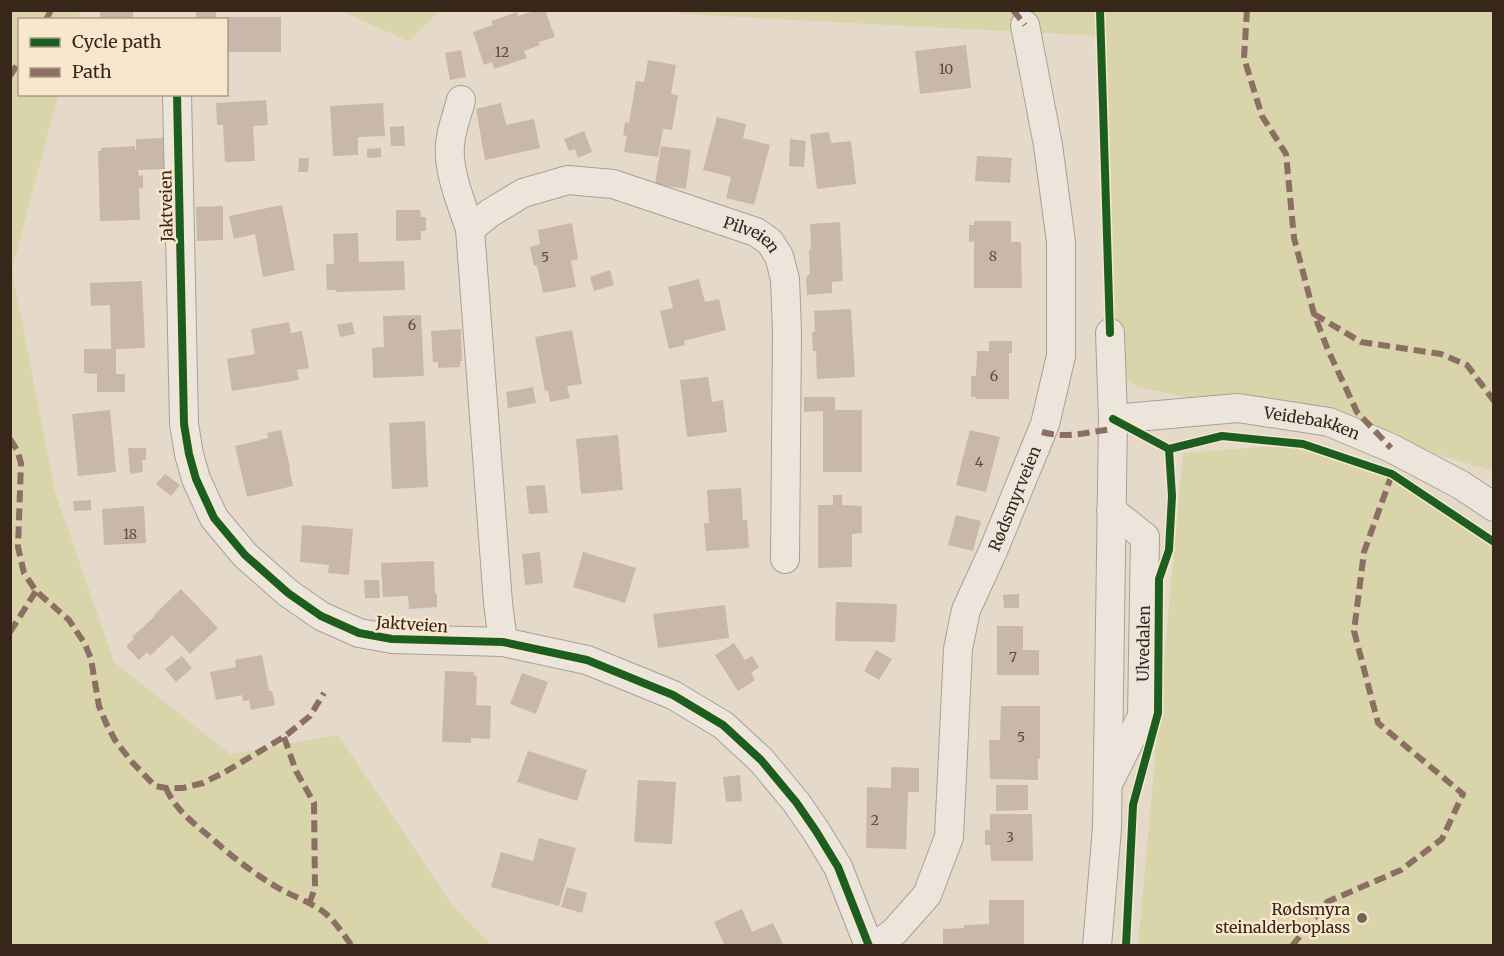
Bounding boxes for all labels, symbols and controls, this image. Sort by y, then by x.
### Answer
legend [18,18,228,96]
text: Cycle path [72,30,162,53]
house number: 12 [495,43,509,61]
text: Path [72,60,112,83]
house number: 10 [939,60,953,78]
street label: Jaktveien [155,169,177,243]
street label: Pilveien [721,212,784,257]
house number: 8 [989,247,997,265]
house number: 5 [541,248,549,266]
house number: 6 [408,316,416,334]
house number: 6 [990,367,998,385]
street label: Veidebakken [1261,402,1363,444]
street label: Rødsmyrveien [984,443,1045,554]
house number: 4 [975,453,984,471]
house number: 18 [123,525,137,543]
street label: Ulvedalen [1133,605,1154,682]
street label: Jaktveien [374,611,449,637]
house number: 7 [1009,648,1017,666]
house number: 5 [1017,728,1025,746]
house number: 2 [871,811,879,829]
house number: 3 [1006,828,1014,846]
place label: Rødsmyra steinalderboplass [1215,899,1350,937]
marker: Rødsmyra steinalderboplass [1355,911,1369,925]

